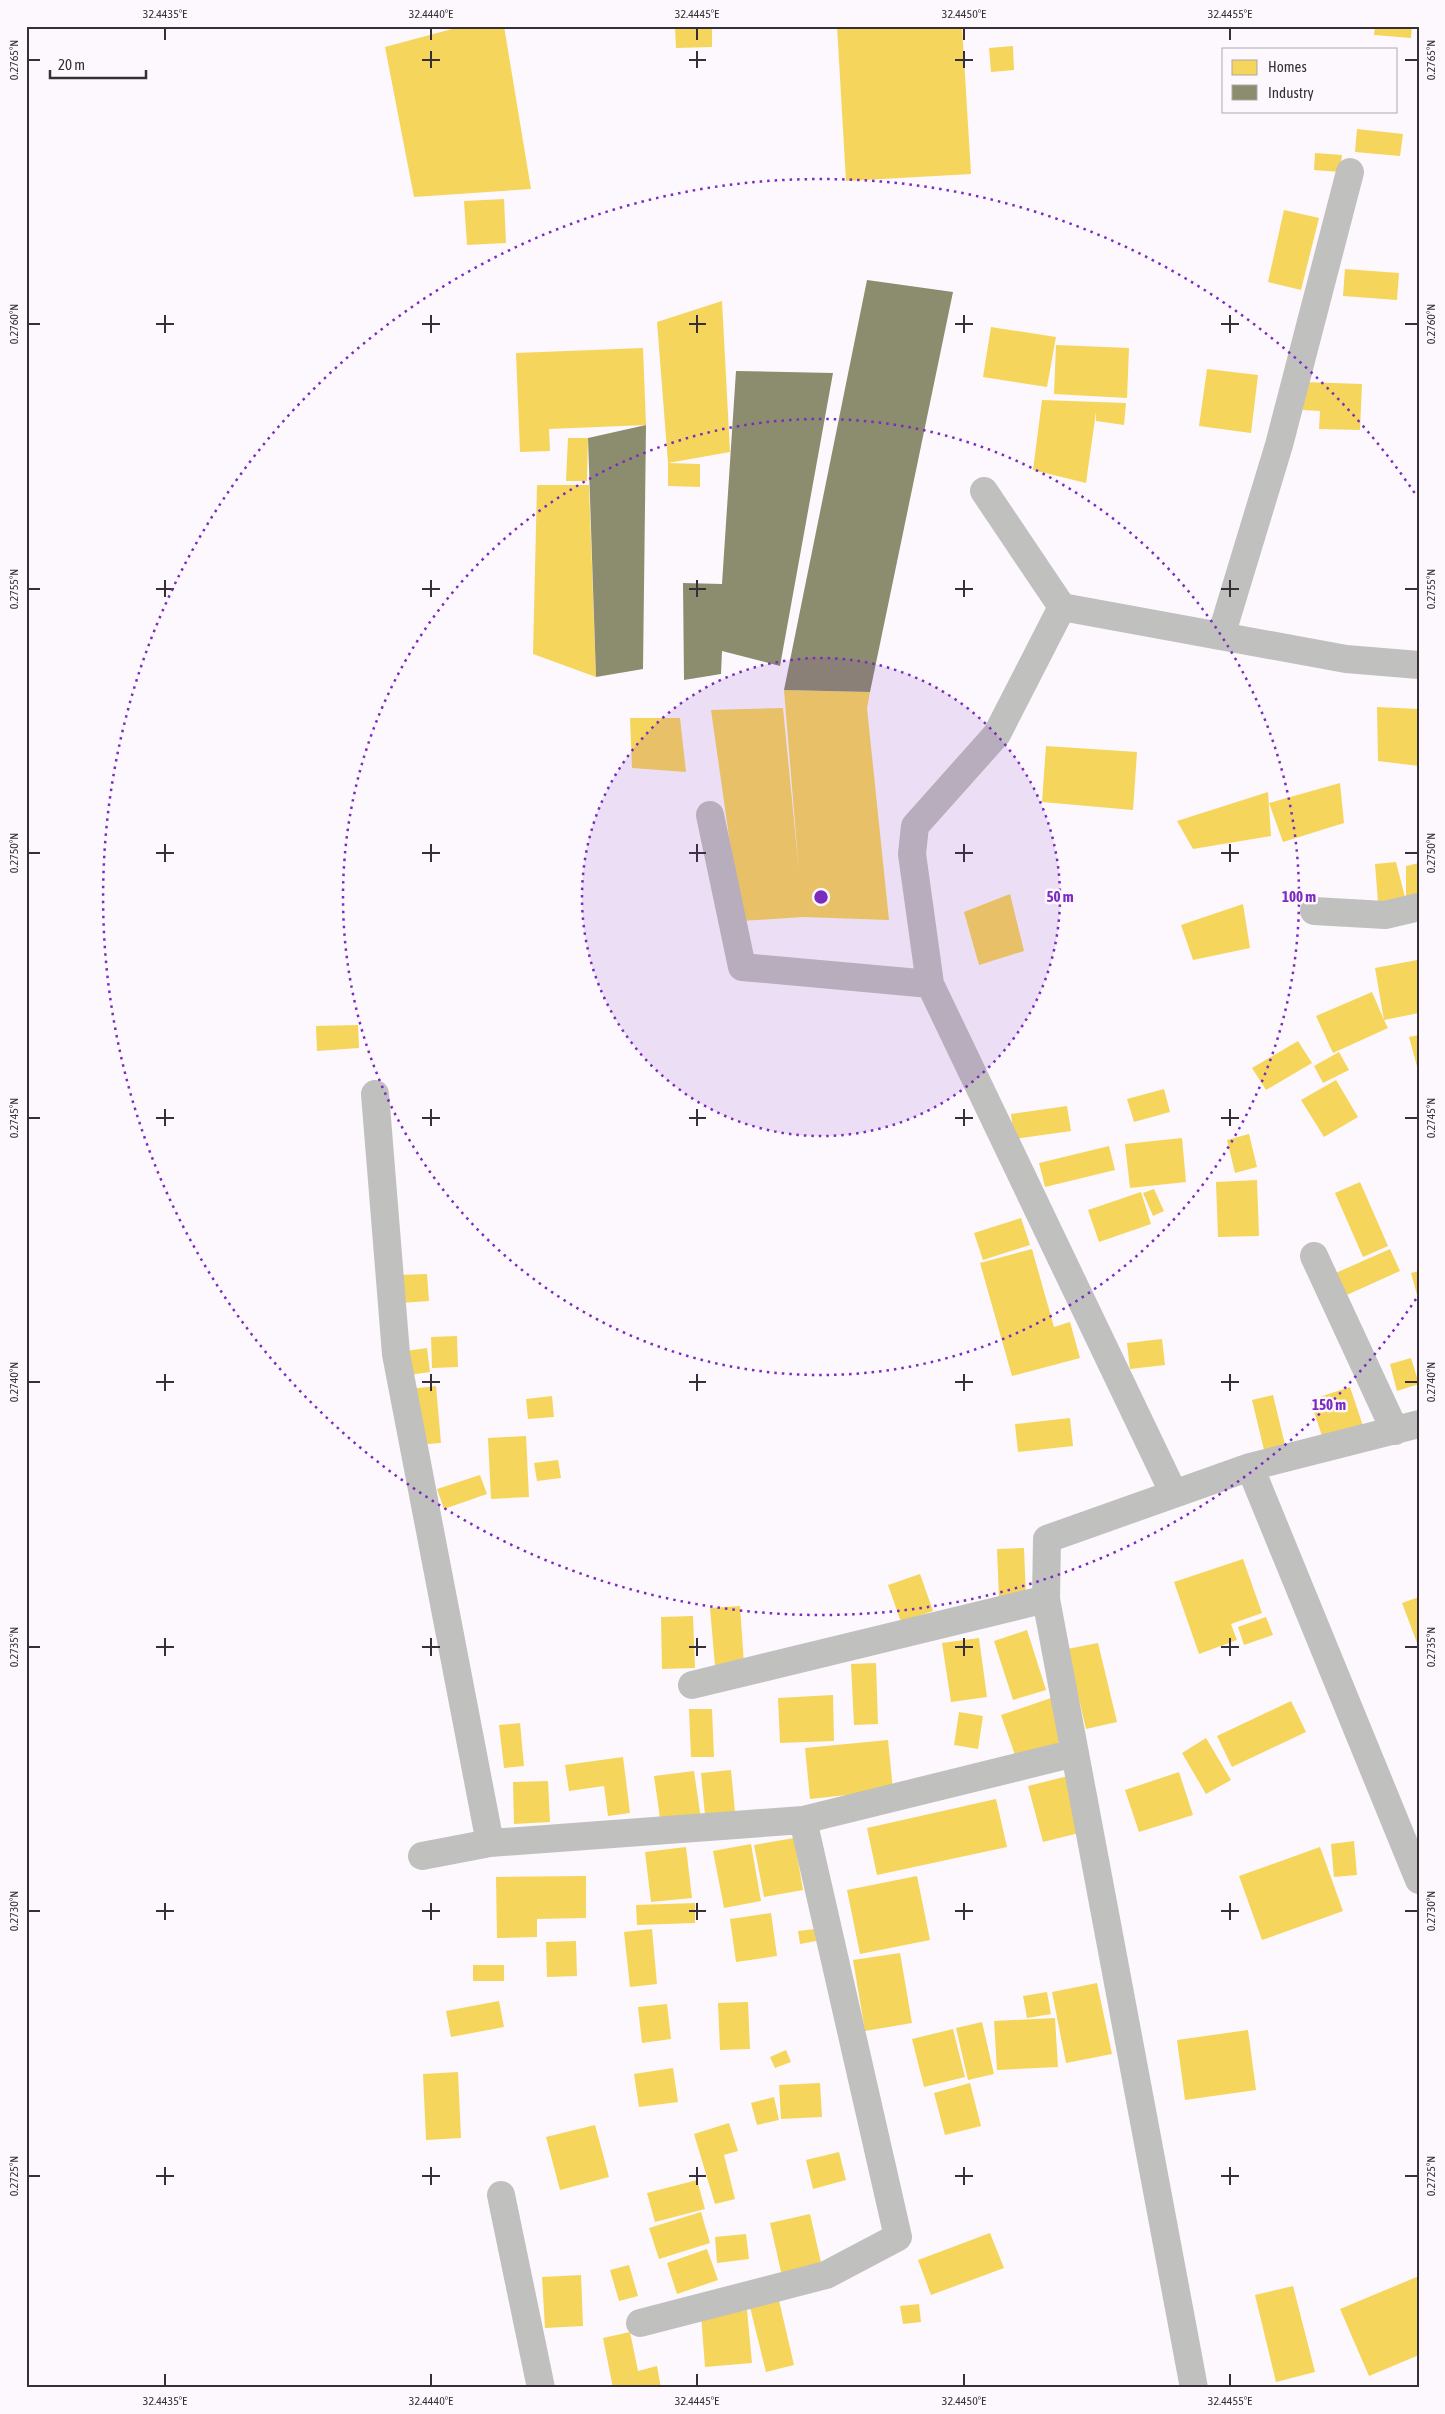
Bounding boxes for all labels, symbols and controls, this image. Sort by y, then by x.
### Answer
text: 32.4435°E [143,7,187,21]
text: 32.4440°E [409,7,453,21]
text: 32.4445°E [675,7,719,21]
text: 32.4450°E [942,7,986,21]
text: 32.4455°E [1208,7,1252,21]
text: 0.2765°N [7,40,21,80]
text: 0.2765°N [1424,40,1438,80]
scale bar [50,48,146,80]
legend [1222,48,1398,112]
text: 20 m [58,56,85,73]
text: Homes [1268,58,1307,75]
text: Industry [1268,84,1314,101]
text: 0.2760°N [7,304,21,344]
text: 0.2760°N [1424,304,1438,344]
text: 0.2755°N [7,569,21,609]
text: 0.2755°N [1424,569,1438,609]
text: 0.2750°N [7,833,21,873]
text: 0.2750°N [1424,833,1438,873]
centre of rings [812,888,830,906]
text: 50 m [1047,888,1074,905]
text: 100 m [1282,888,1316,905]
text: 0.2745°N [7,1098,21,1138]
text: 0.2745°N [1424,1098,1438,1138]
text: 0.2740°N [7,1362,21,1402]
text: 0.2740°N [1424,1362,1438,1402]
text: 150 m [1312,1396,1346,1413]
text: 0.2735°N [7,1627,21,1667]
text: 0.2735°N [1424,1627,1438,1667]
text: 0.2730°N [7,1891,21,1931]
text: 0.2730°N [1424,1891,1438,1931]
text: 0.2725°N [7,2156,21,2196]
text: 0.2725°N [1424,2156,1438,2196]
text: 32.4435°E [143,2394,187,2408]
text: 32.4440°E [409,2394,453,2408]
text: 32.4445°E [675,2394,719,2408]
text: 32.4450°E [942,2394,986,2408]
text: 32.4455°E [1208,2394,1252,2408]

